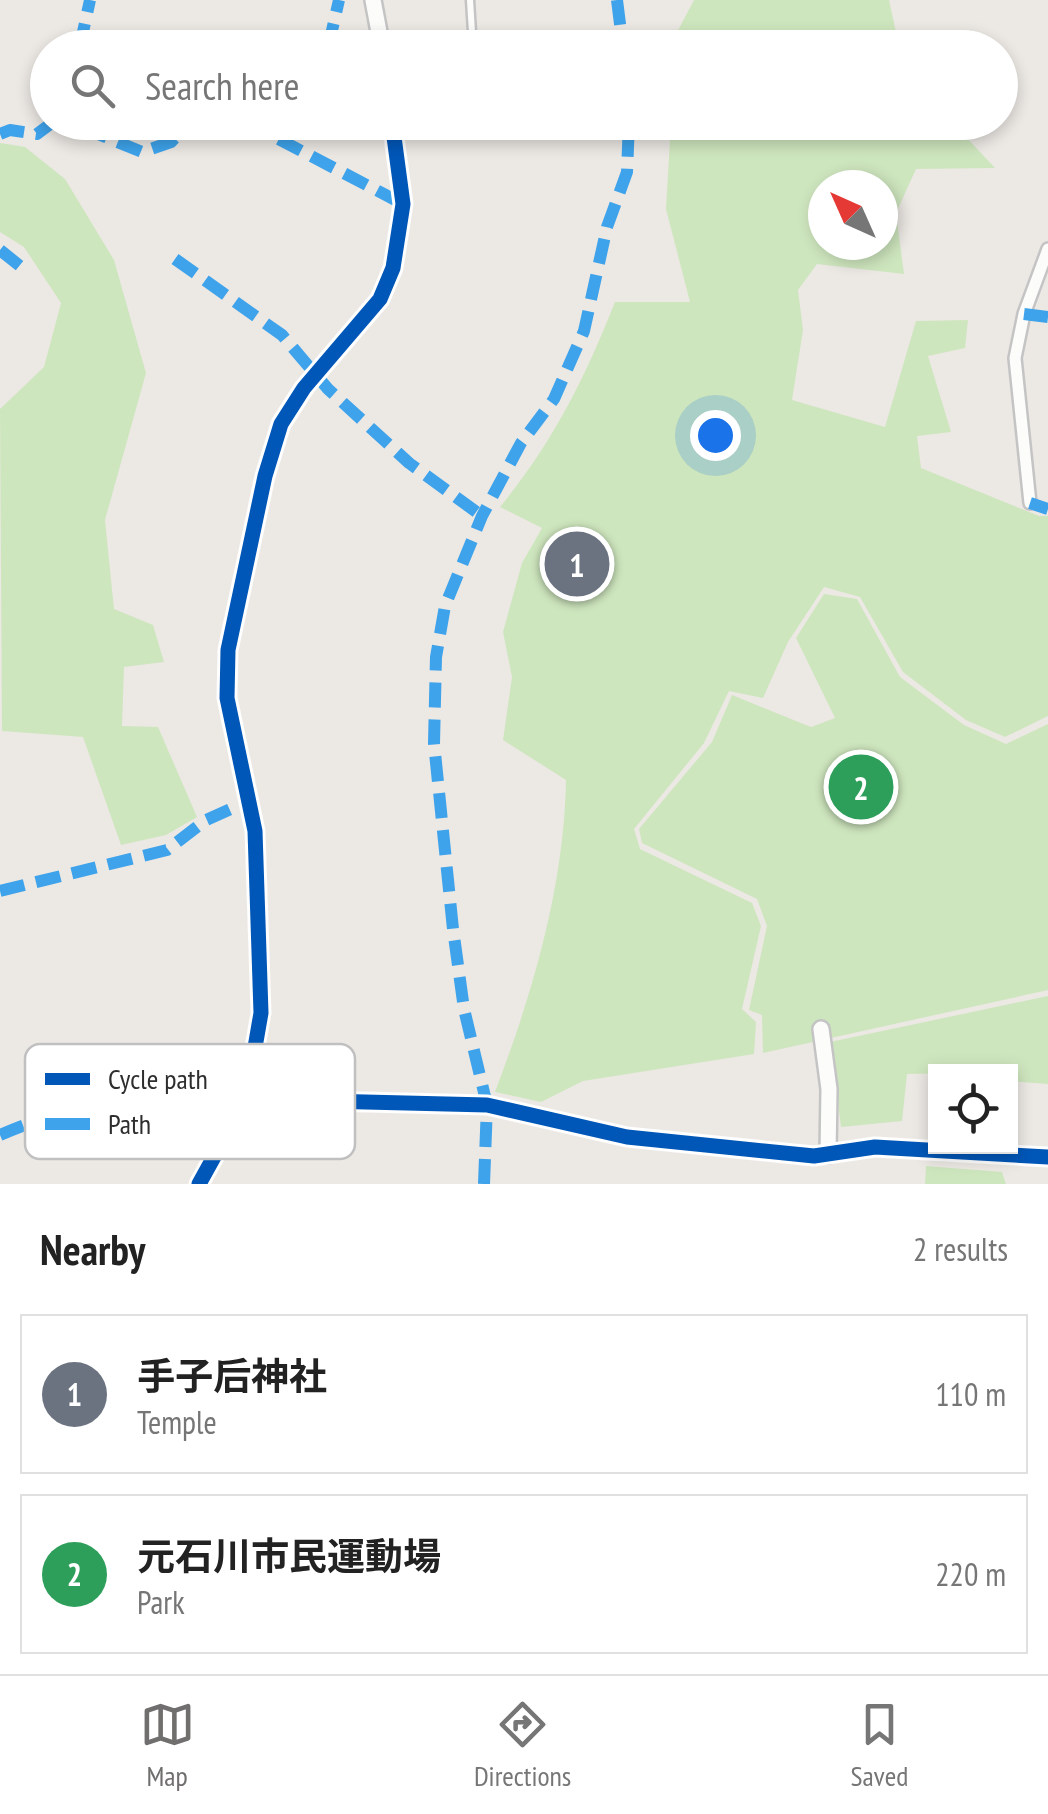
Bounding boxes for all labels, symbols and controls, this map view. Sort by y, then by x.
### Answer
search box [30,30,1018,140]
icon: search [65,58,120,113]
text: Search here [145,61,299,110]
north arrow [808,170,898,260]
your location [690,410,741,461]
pin: 1 [544,526,610,602]
pin: 2 [828,750,894,824]
legend [25,1044,355,1159]
text: Cycle path [108,1060,208,1097]
map controls [928,1064,1018,1154]
button: locate [928,1064,1018,1154]
text: Path [108,1105,151,1142]
text: Nearby [40,1222,145,1277]
text: 2 results [913,1228,1008,1270]
text: 手子后神社 [137,1351,327,1400]
text: 1 [67,1373,82,1415]
text: 110 m [935,1373,1006,1415]
text: Temple [137,1401,217,1443]
text: 元石川市民運動場 [137,1531,441,1580]
text: 2 [67,1553,82,1595]
text: 220 m [935,1553,1006,1595]
text: Park [137,1581,185,1623]
tab: Map [140,1697,195,1794]
tab: Directions [474,1697,571,1794]
tab: Saved [851,1697,908,1794]

